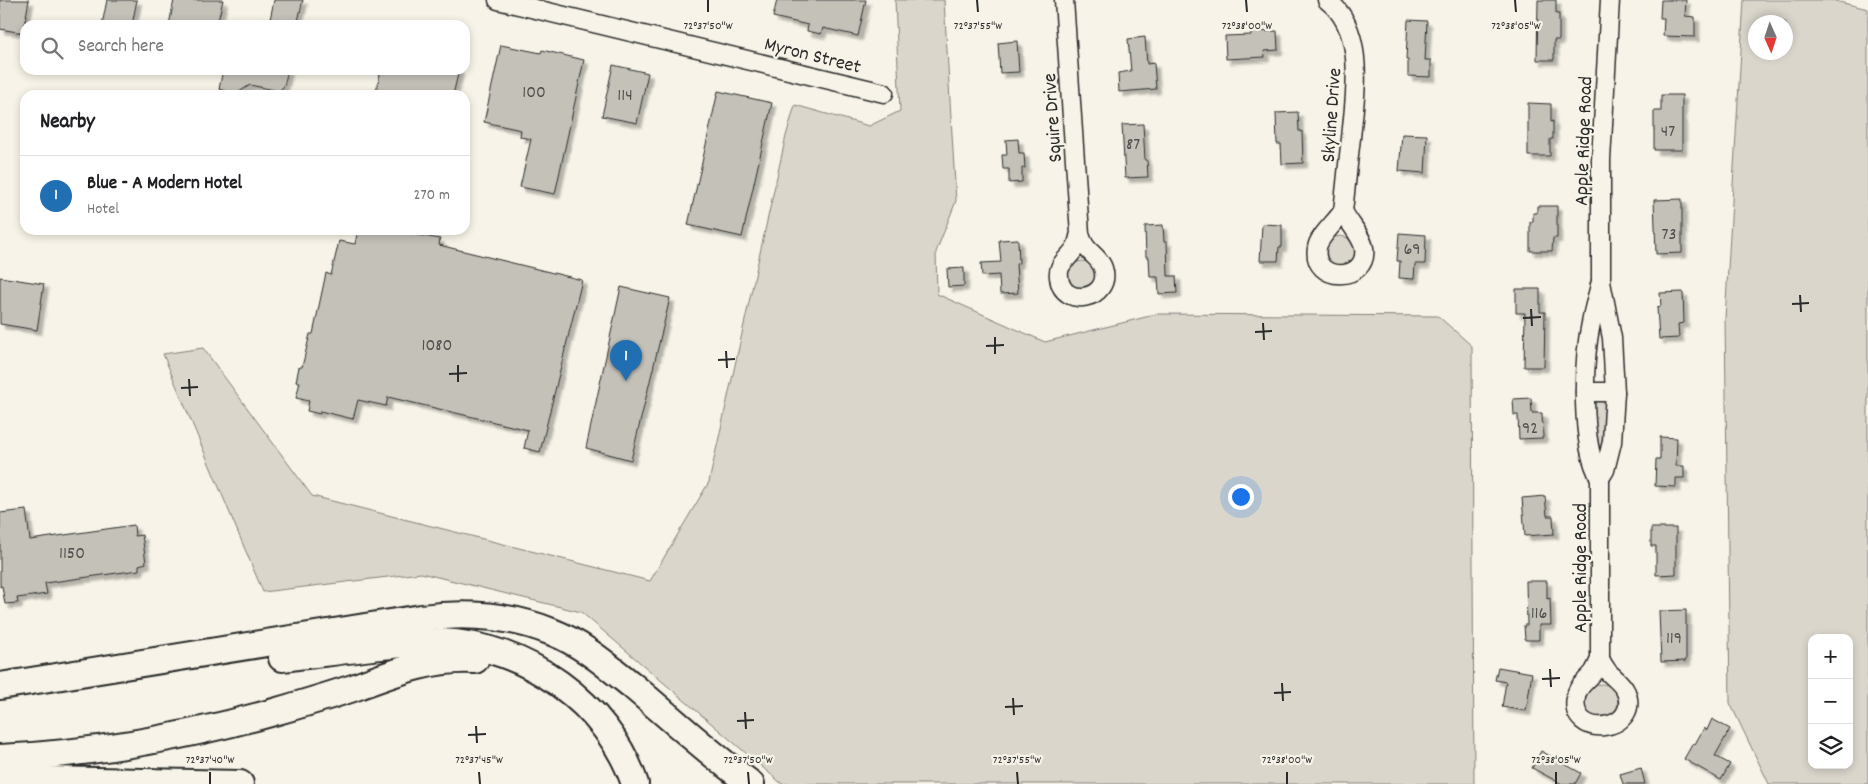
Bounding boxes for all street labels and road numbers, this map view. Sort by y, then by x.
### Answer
street label: Myron Street [761,31,863,82]
street label: Skyline Drive [1316,67,1350,163]
street label: Squire Drive [1037,72,1071,163]
street label: Apple Ridge Road [1569,76,1601,206]
street label: Apple Ridge Road [1568,503,1596,633]

